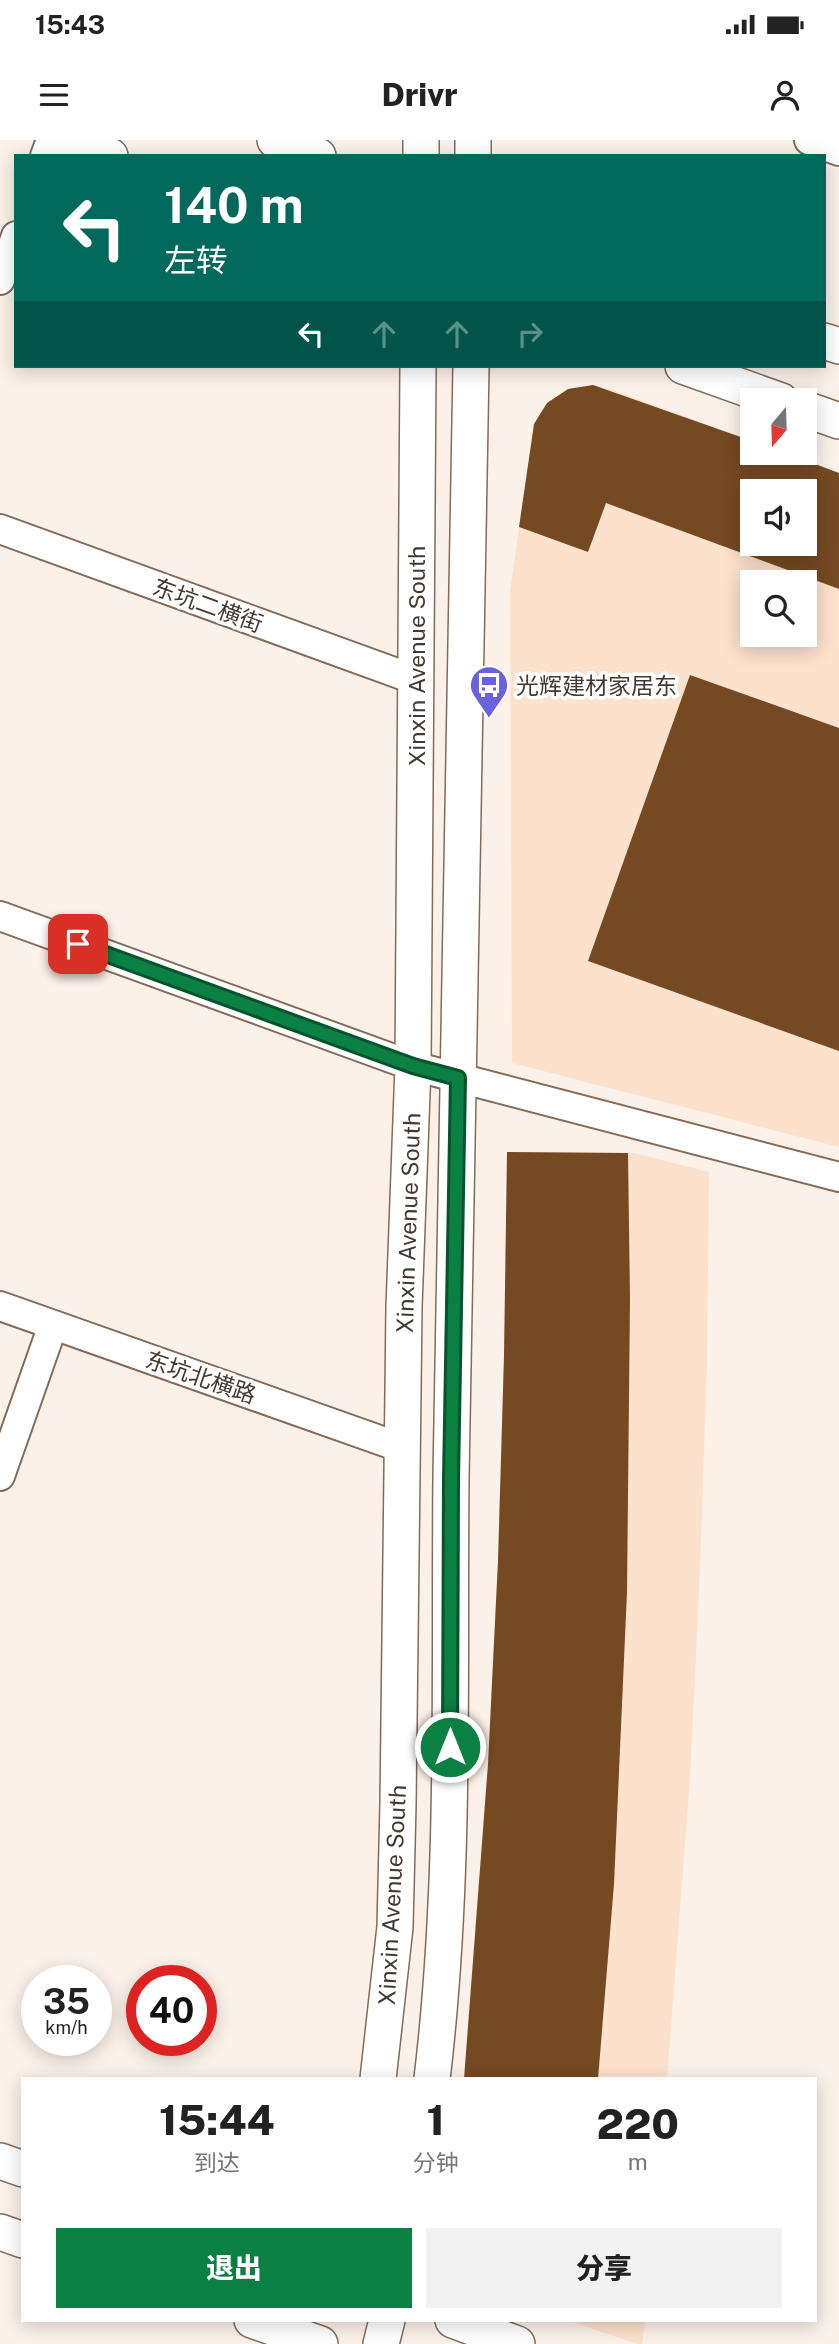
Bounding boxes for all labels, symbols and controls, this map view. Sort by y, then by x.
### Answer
text: 15:43 [35,9,105,40]
icon: menu [35,76,73,114]
text: Drivr [381,76,458,113]
icon: person [766,76,804,114]
text: 140 m [164,176,304,234]
icon: left [49,182,140,273]
text: 左转 [164,242,228,279]
icon: left [292,315,330,353]
icon: ahead [365,315,403,353]
icon: ahead [438,315,476,353]
icon: right [511,315,549,353]
north arrow [740,388,817,466]
map controls [740,388,817,647]
button: sound [740,479,817,556]
street label: Xinxin Avenue South [403,546,430,766]
button: search [740,570,817,647]
street label: 东坑二横街 [149,573,267,637]
bus stop icon: 光辉建材家居东 [468,664,510,719]
place label: 光辉建材家居东 [516,672,677,699]
pin [48,914,108,974]
icon: arrive [59,925,97,963]
street label: Xinxin Avenue South [391,1112,425,1334]
street label: 东坑北横路 [142,1346,260,1408]
position arrow [413,1710,487,1784]
street label: Xinxin Avenue South [373,1784,411,2006]
speed limit sign: 40 [126,1965,217,2056]
text: 35 [43,1981,90,2022]
text: km/h [45,2017,88,2038]
text: 15:44 [159,2095,275,2144]
text: 1 [426,2095,445,2144]
text: 220 [597,2099,679,2148]
text: m [628,2148,648,2175]
text: 到达 [194,2149,240,2176]
text: 分钟 [413,2149,459,2176]
button: 退出 [56,2228,412,2308]
button: 分享 [426,2228,782,2308]

